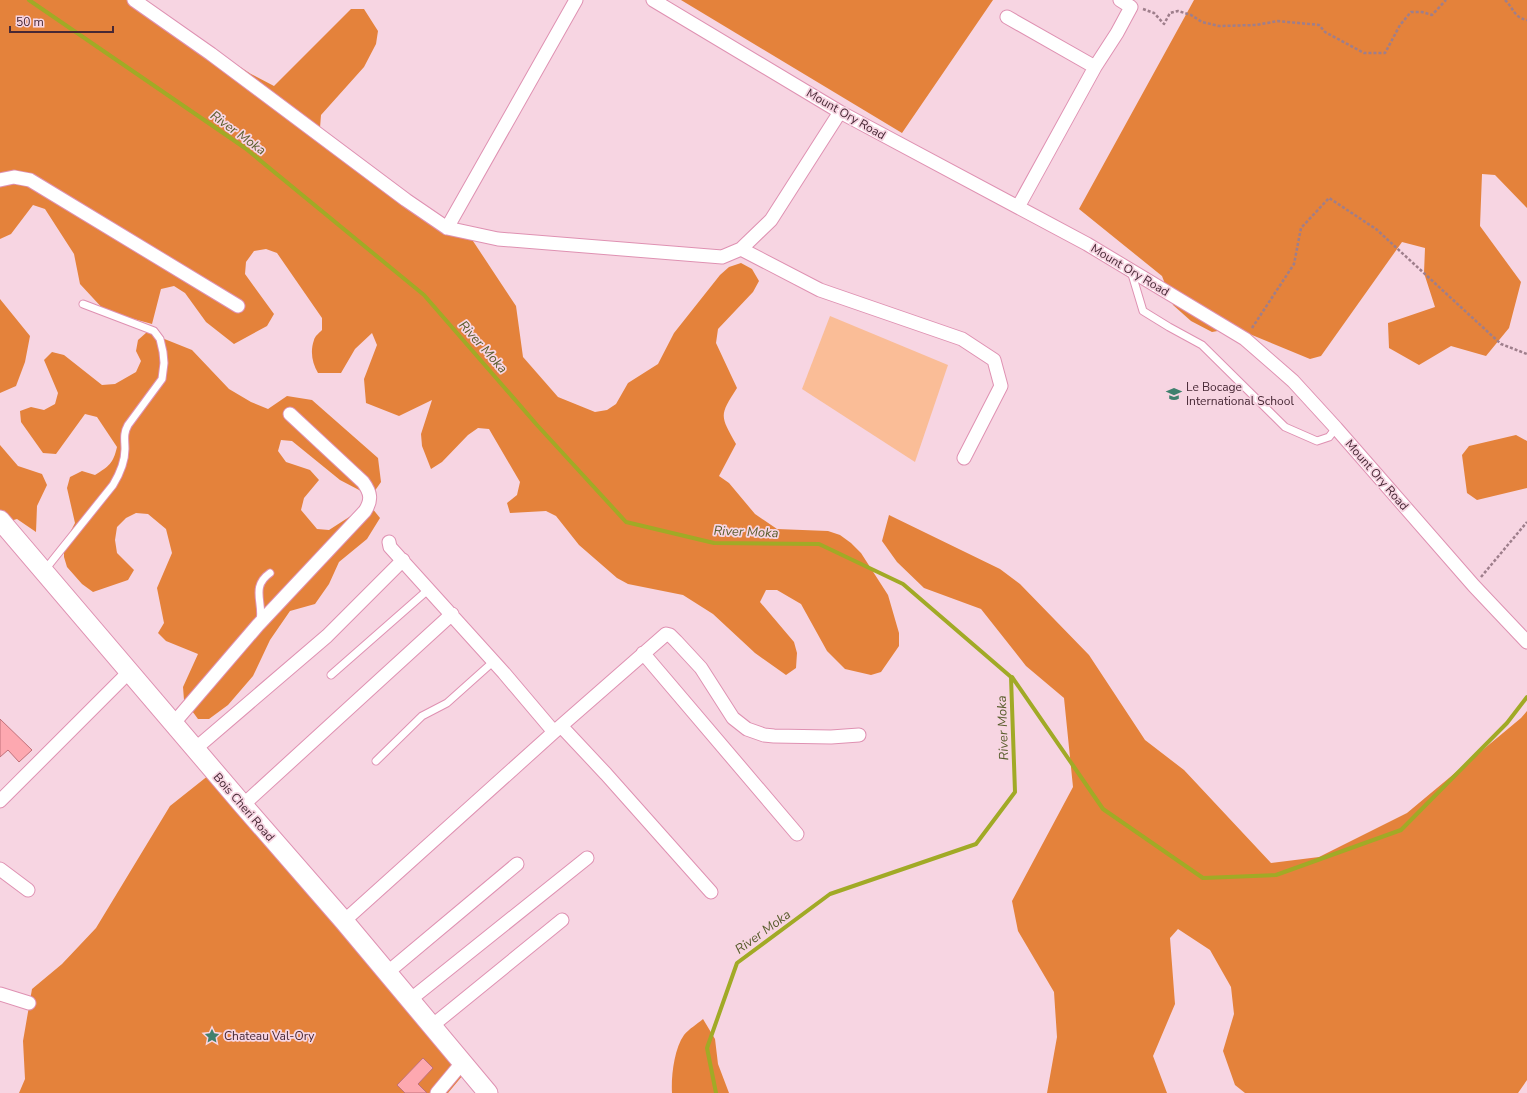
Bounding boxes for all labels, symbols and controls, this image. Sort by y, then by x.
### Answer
scale bar [10,8,113,34]
text: 50 m [16,14,44,30]
street label: Mount Ory Road [804,85,888,143]
water label: River Moka [206,107,270,159]
street label: Mount Ory Road [1088,240,1172,300]
water label: River Moka [455,317,511,377]
place label: Le Bocage International School [1186,379,1294,409]
school or university icon: Le Bocage International School [1165,385,1183,403]
street label: Mount Ory Road [1342,436,1412,514]
water label: River Moka [713,522,779,542]
water label: River Moka [993,695,1013,761]
street label: Bois Cheri Road [210,769,278,845]
water label: River Moka [731,906,795,958]
place icon: Chateau Val-Ory [203,1027,221,1045]
place label: Chateau Val-Ory [224,1028,315,1044]

